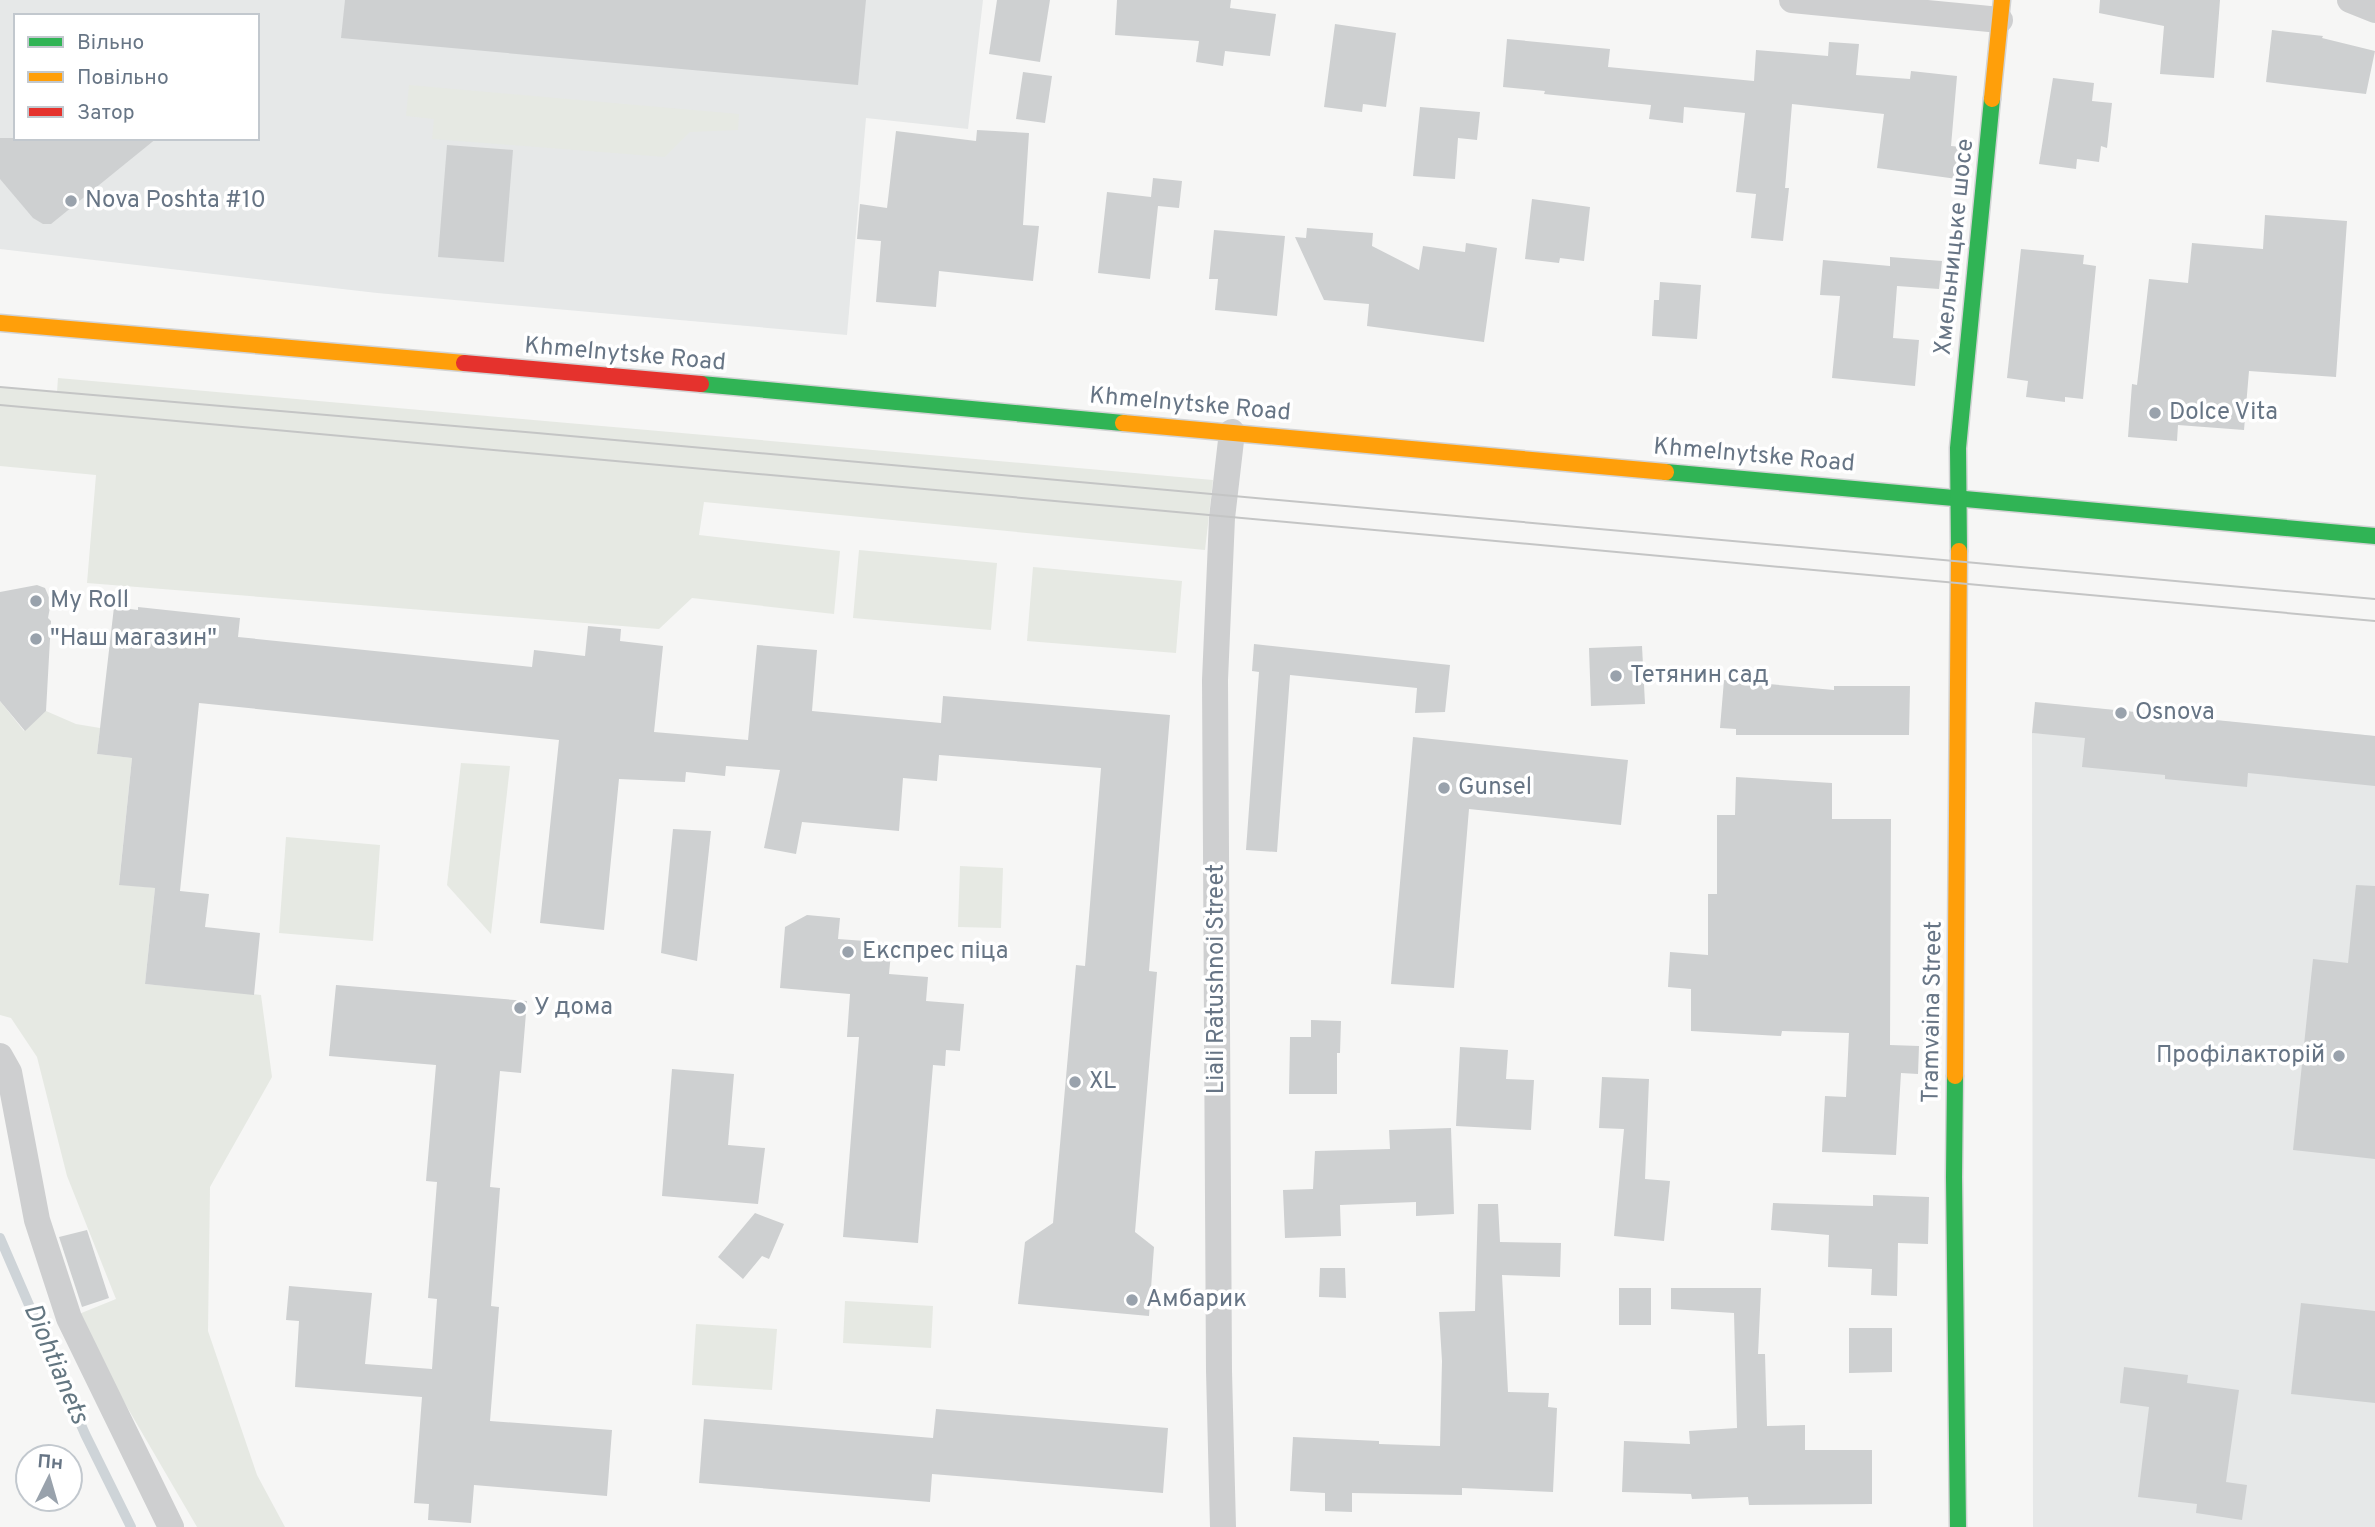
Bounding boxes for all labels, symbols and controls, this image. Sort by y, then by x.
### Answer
legend [14,14,259,140]
text: Вільно [77,30,144,57]
text: Повільно [77,65,169,92]
text: Затор [77,100,135,127]
street label: Хмельницьке шосе [1929,137,1981,357]
place label: Nova Poshta #10 [85,186,266,216]
marker: Nova Poshta #10 [63,193,79,209]
street label: Khmelnytske Road [523,331,727,379]
street label: Khmelnytske Road [1088,381,1292,429]
place label: Dolce Vita [2169,398,2278,428]
marker: Dolce Vita [2147,405,2163,421]
street label: Khmelnytske Road [1652,432,1856,480]
place label: My Roll [50,586,129,616]
marker: My Roll [28,593,44,609]
place label: "Наш магазин" [50,624,217,654]
marker: "Наш магазин" [28,631,44,647]
place label: Тетянин сад [1630,661,1769,691]
marker: Тетянин сад [1608,668,1624,684]
place label: Osnova [2135,698,2215,728]
marker: Osnova [2113,705,2129,721]
place label: Gunsel [1458,773,1532,803]
marker: Gunsel [1436,780,1452,796]
street label: Liali Ratushnoi Street [1202,864,1232,1094]
street label: Tramvaina Street [1916,921,1950,1103]
place label: Експрес піца [862,937,1008,967]
marker: Експрес піца [840,944,856,960]
place label: У дома [534,993,613,1023]
marker: У дома [512,1000,528,1016]
place label: Профілакторій [2156,1041,2325,1071]
marker: Профілакторій [2331,1048,2347,1064]
place label: XL [1089,1067,1116,1097]
marker: XL [1067,1074,1083,1090]
place label: Амбарик [1146,1285,1247,1315]
marker: Амбарик [1124,1292,1140,1308]
water label: Diohtianets [15,1299,96,1430]
north arrow [14,1443,84,1513]
text: Пн [36,1450,64,1476]

